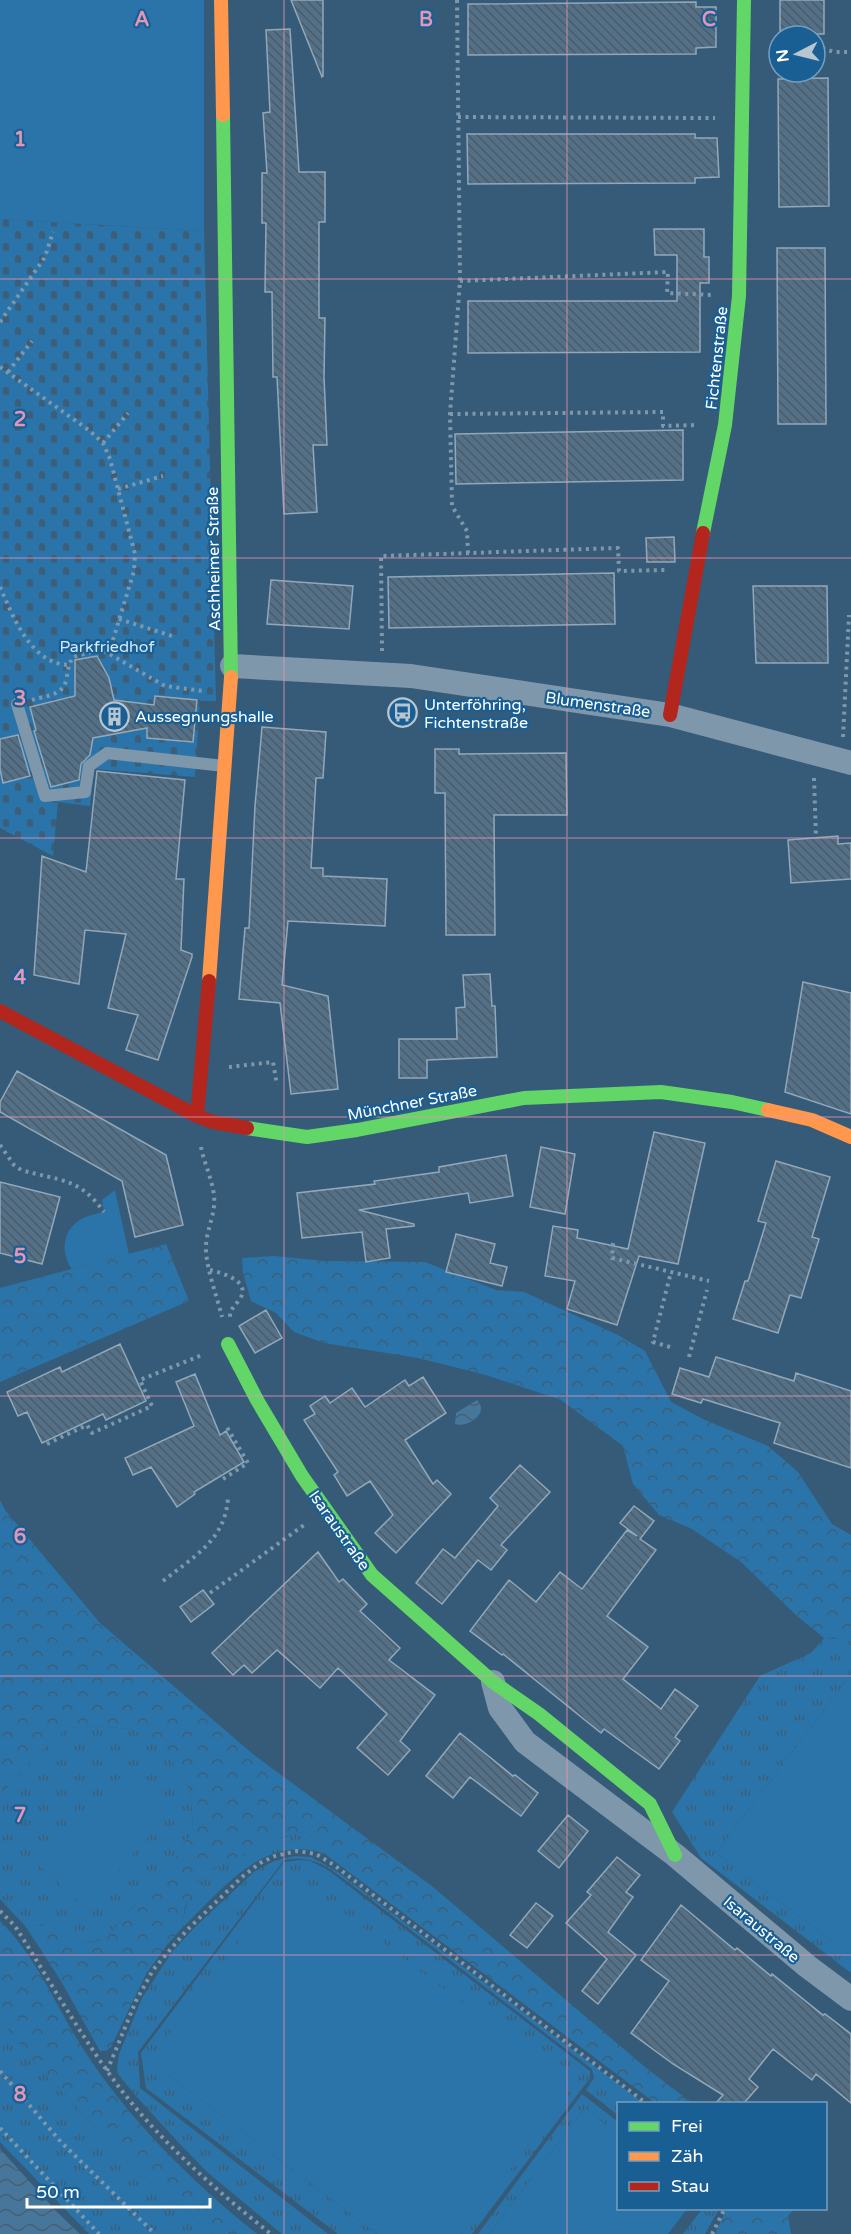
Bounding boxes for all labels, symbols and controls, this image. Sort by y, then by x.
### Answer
text: A [135,8,150,32]
text: B [419,8,433,32]
text: C [702,8,716,32]
north arrow [767,24,827,84]
text: N [772,48,794,63]
text: 1 [14,128,26,152]
street label: Fichtenstraße [702,305,732,411]
text: 2 [14,408,26,432]
street label: Aschheimer Straße [203,487,225,631]
park label: Parkfriedhof [59,637,155,657]
text: 3 [14,687,26,711]
street label: Blumenstraße [544,688,652,722]
place label: Unterföhring, Fichtenstraße [424,695,528,733]
bus stop icon: Unterföhring, Fichtenstraße [387,697,419,729]
building icon: Aussegnungshalle [98,700,130,732]
place label: Aussegnungshalle [135,707,274,727]
text: 4 [14,966,27,990]
street label: Münchner Straße [346,1081,479,1125]
text: 5 [14,1245,26,1269]
street label: Isaraustraße [304,1487,374,1575]
text: 6 [14,1525,26,1549]
text: 7 [14,1804,26,1828]
street label: Isaraustraße [719,1892,804,1967]
text: 8 [14,2083,26,2107]
legend [617,2102,827,2210]
text: Frei [671,2115,703,2137]
text: Zäh [671,2145,704,2167]
scale bar [27,2171,210,2209]
text: Stau [671,2175,710,2197]
text: 50 m [36,2181,80,2203]

